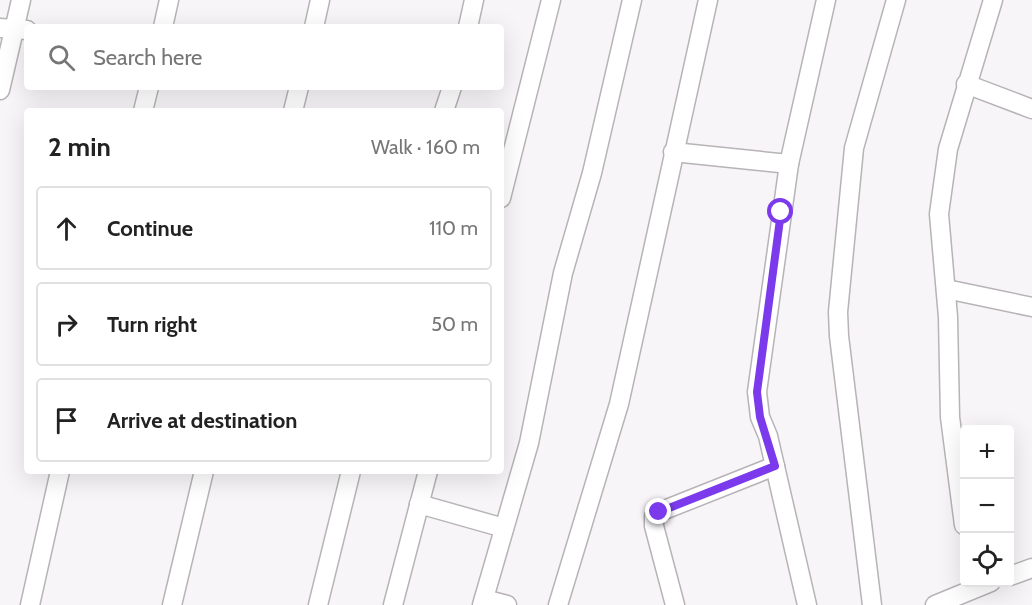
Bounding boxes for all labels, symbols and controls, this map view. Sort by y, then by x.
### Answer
search box [24,24,504,90]
icon: search [45,41,78,74]
text: Search here [93,44,202,71]
text: 2 min [48,131,111,163]
text: Walk · 160 m [371,135,480,159]
route start [767,198,793,224]
icon: ahead [50,212,83,245]
text: Continue [107,215,193,242]
text: 110 m [429,216,478,240]
icon: right [50,308,83,341]
text: Turn right [107,311,197,338]
text: 50 m [431,312,478,336]
icon: arrive [50,404,83,437]
text: Arrive at destination [107,407,297,434]
map controls [960,425,1014,587]
button: + [960,425,1014,479]
button: − [960,479,1014,533]
route end [645,498,671,524]
button: locate [960,533,1014,587]

